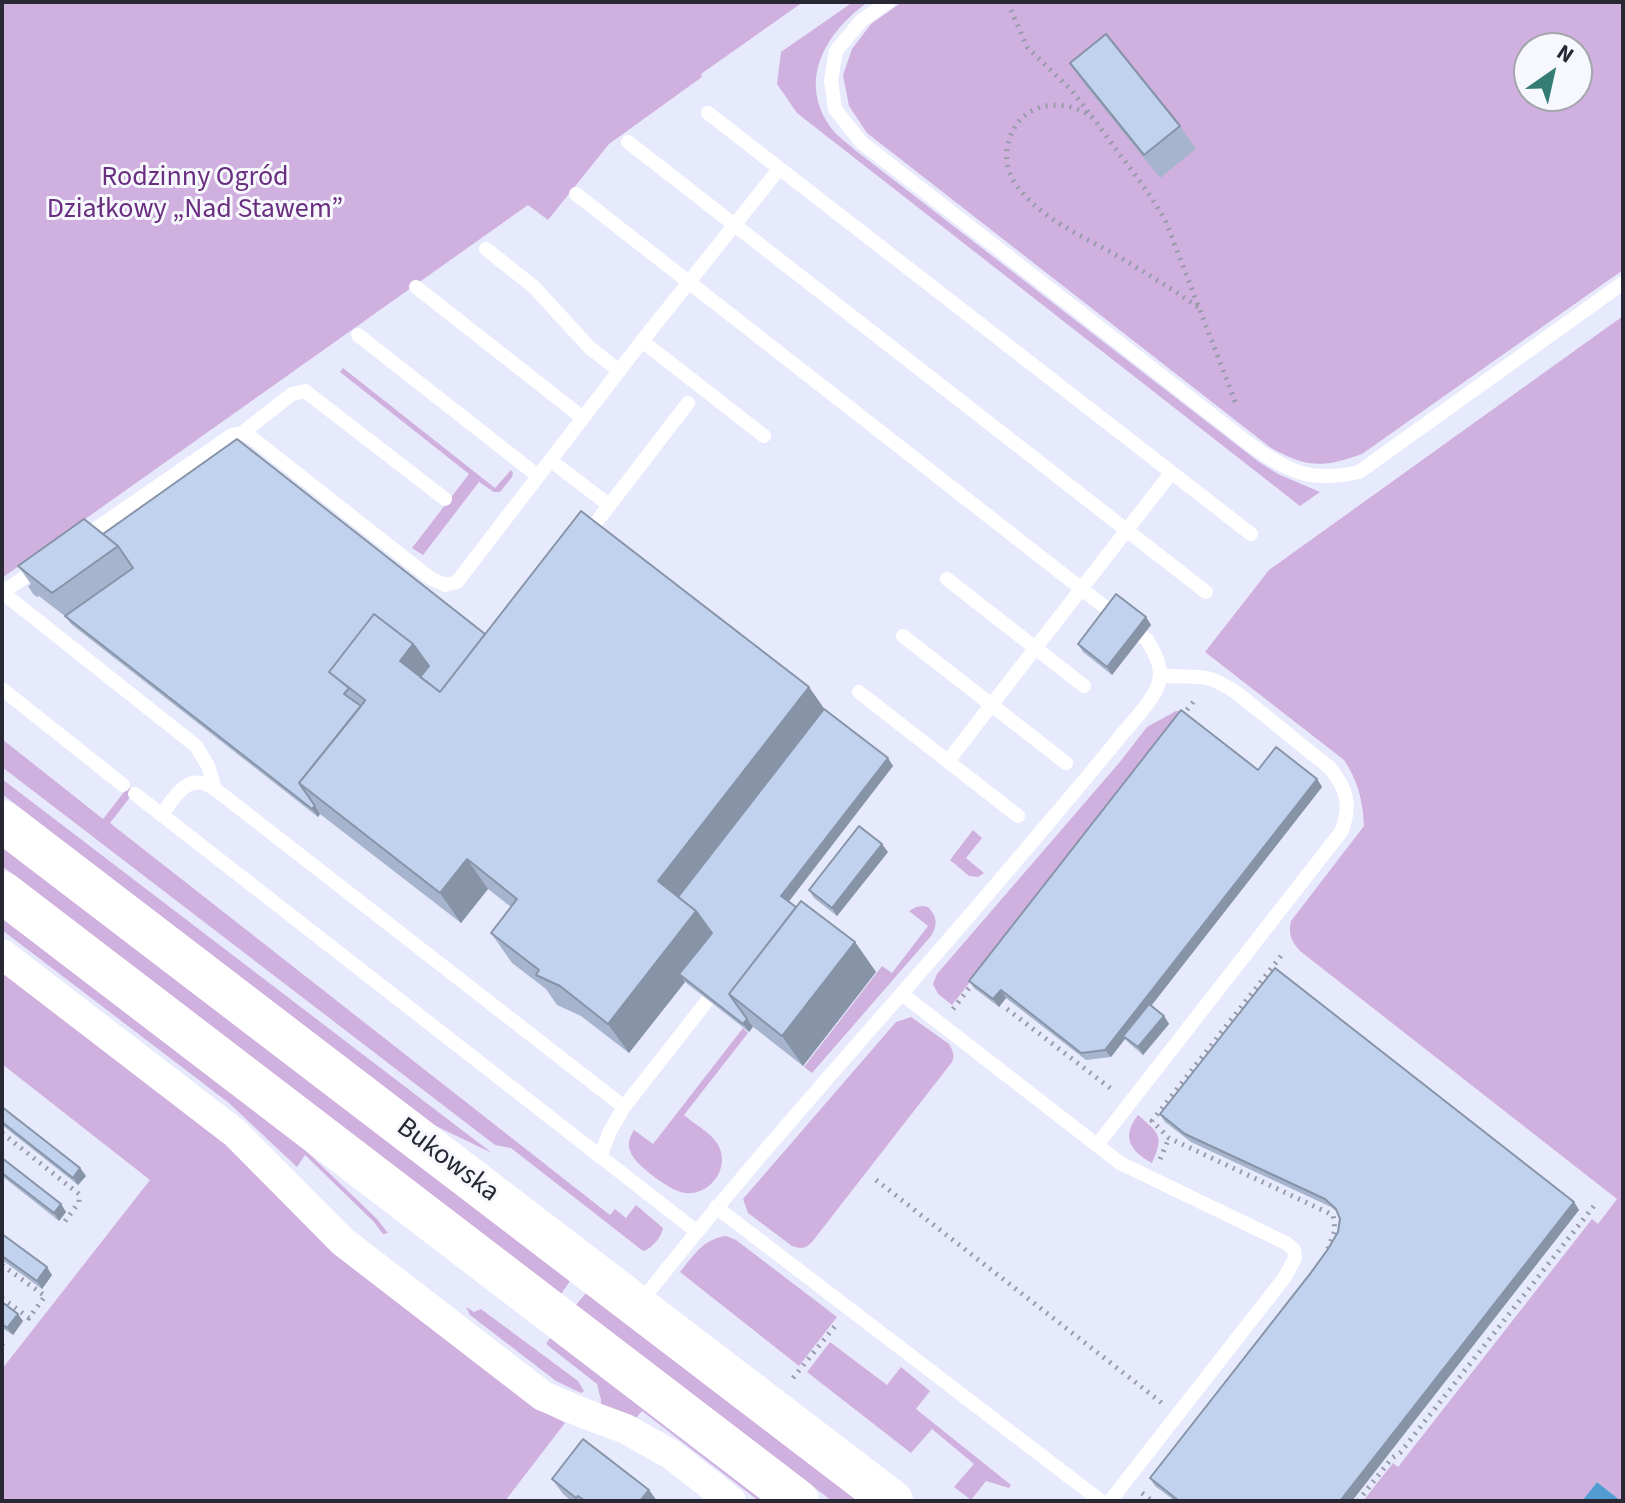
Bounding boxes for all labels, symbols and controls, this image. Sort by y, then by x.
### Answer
north arrow [1513,32,1593,112]
text: N [1550,36,1580,71]
park label: Rodzinny Ogród Działkowy „Nad Stawem” [47,162,343,228]
street label: Bukowska [389,1112,505,1210]

